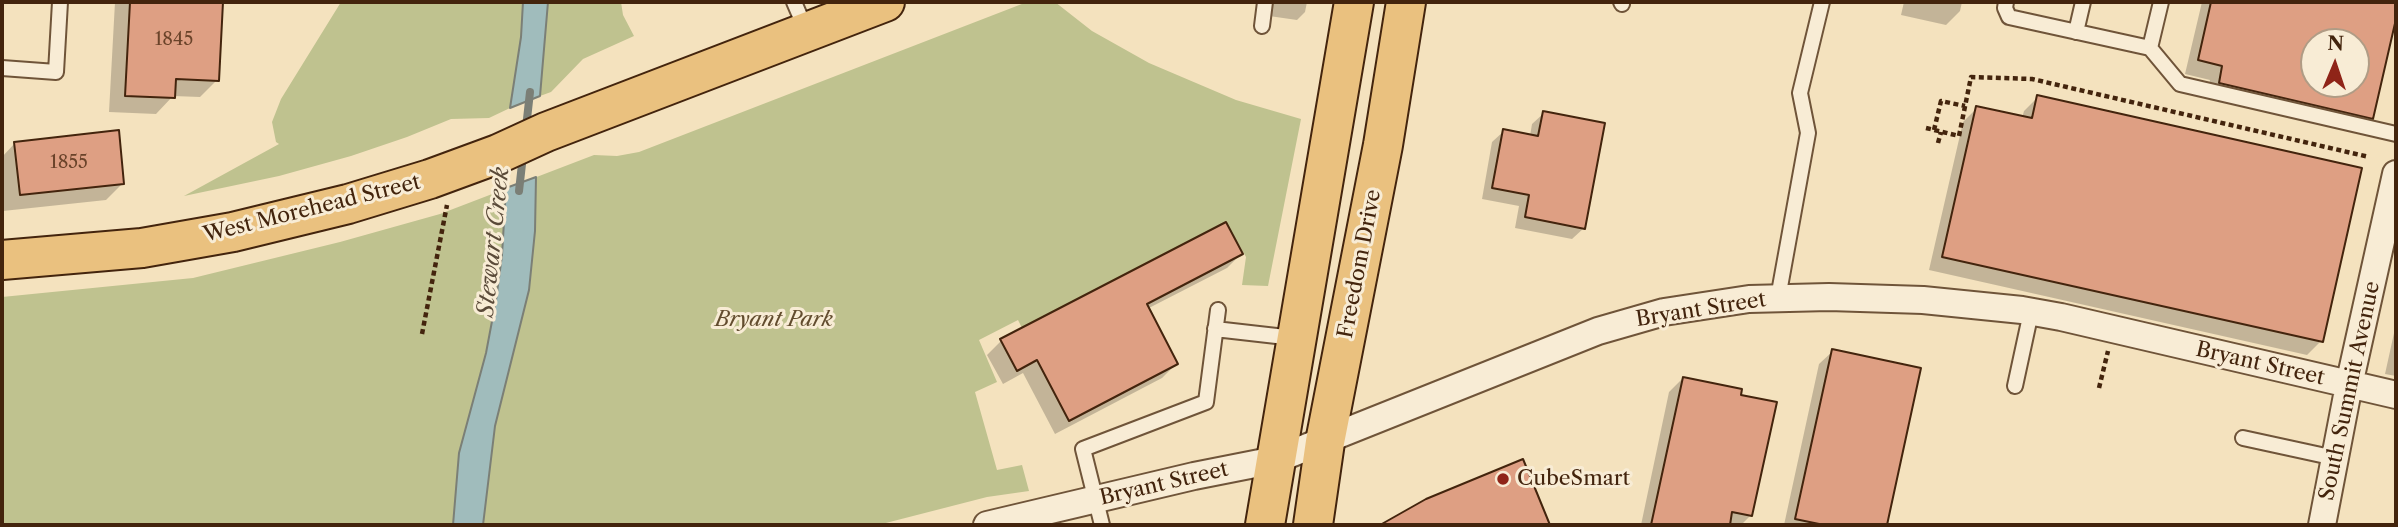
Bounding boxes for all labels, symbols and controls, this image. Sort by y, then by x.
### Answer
north arrow [2300,28,2370,98]
house number: 1845 [155,29,193,51]
text: N [2327,32,2344,55]
house number: 1855 [50,152,88,174]
water label: Stewart Creek [472,166,516,318]
street label: West Morehead Street [201,170,423,248]
street label: Freedom Drive [1333,187,1387,341]
street label: South Summit Avenue [2314,279,2386,503]
street label: Bryant Street [1634,287,1768,333]
park label: Bryant Park [715,307,833,333]
street label: Bryant Street [2193,337,2327,391]
street label: Bryant Street [1097,457,1231,511]
place label: CubeSmart [1517,466,1630,492]
marker: CubeSmart [1495,471,1511,487]

